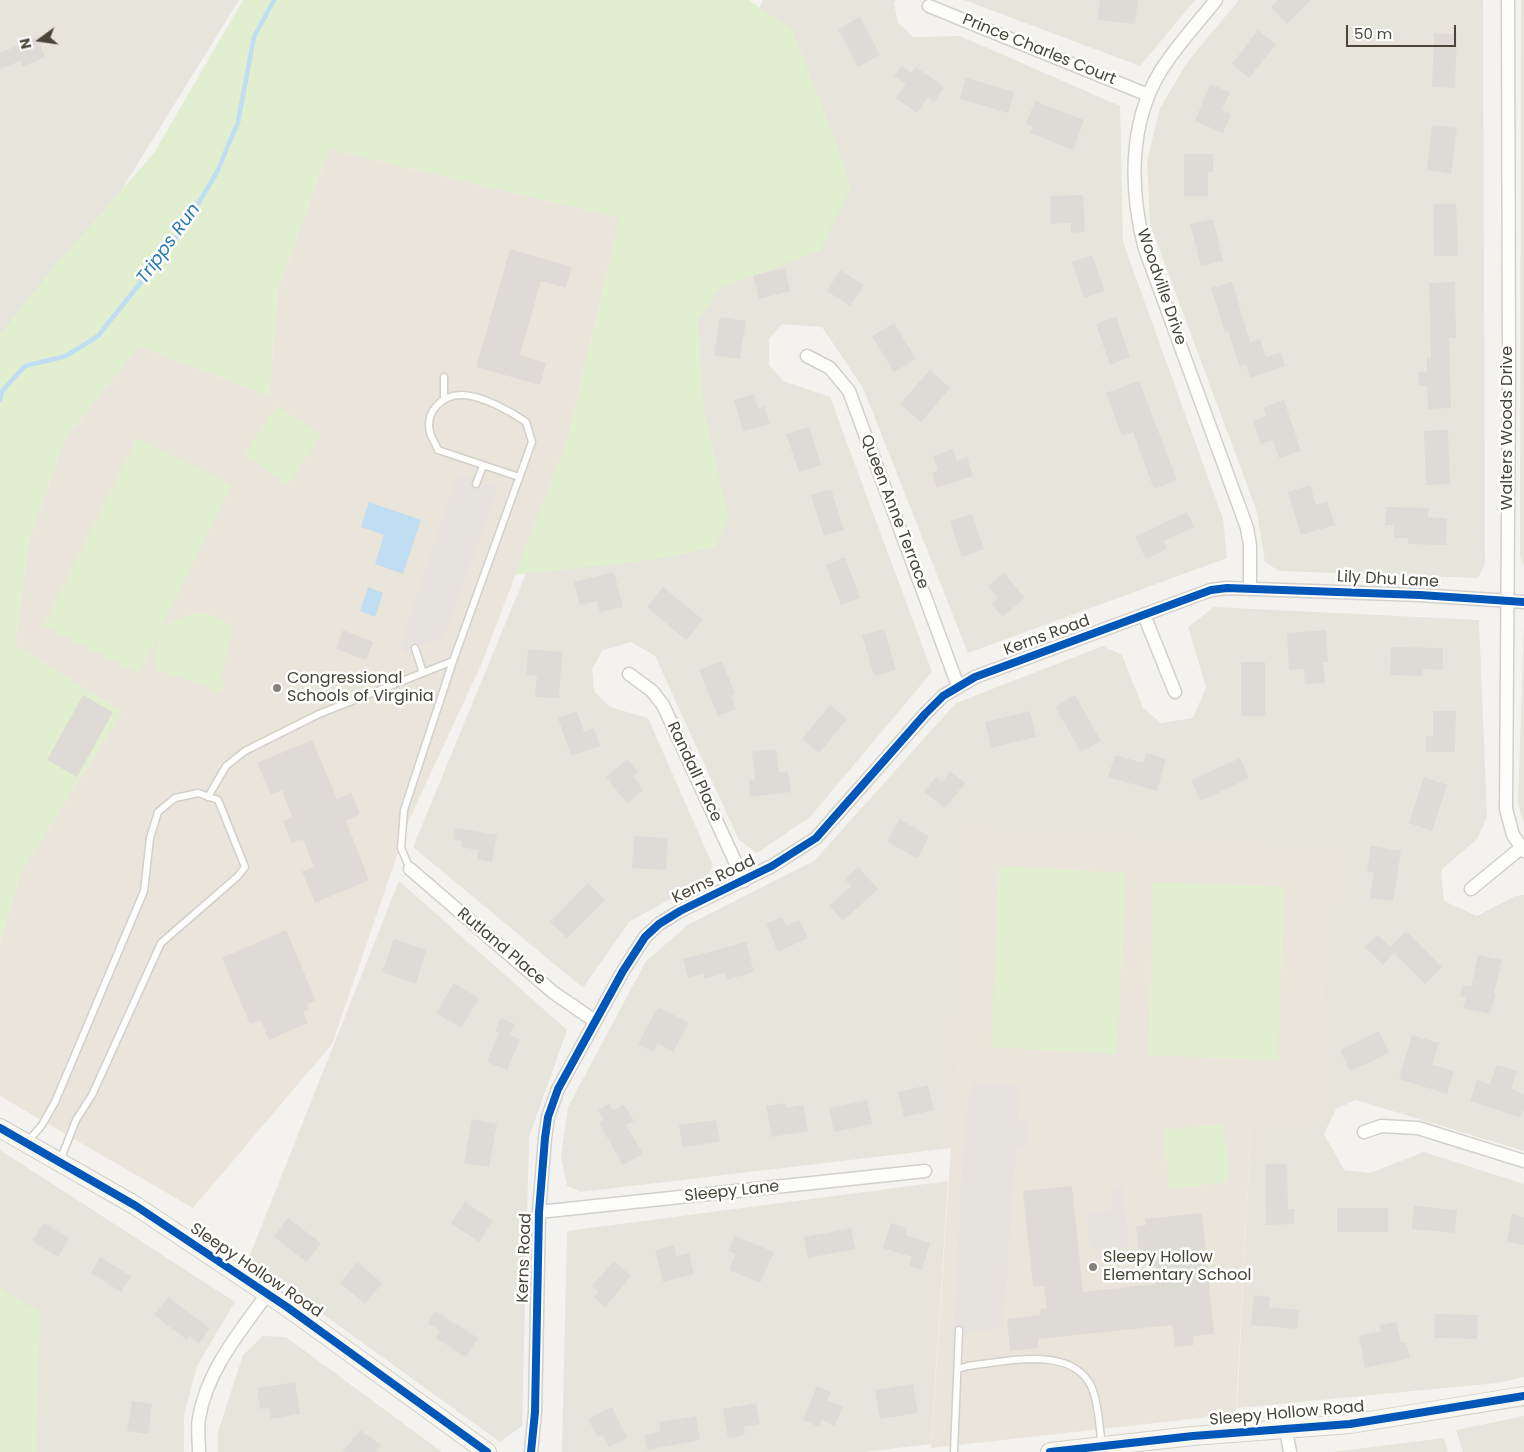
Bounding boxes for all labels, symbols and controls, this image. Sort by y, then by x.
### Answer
street label: Prince Charles Court [959,10,1119,90]
north arrow [15,15,65,65]
scale bar [1349,15,1459,47]
text: 50 m [1354,23,1392,44]
text: N [14,36,36,51]
water label: Tripps Run [133,200,205,288]
street label: Woodville Drive [1132,226,1190,348]
street label: Walters Woods Drive [1498,346,1518,510]
street label: Queen Anne Terrace [856,432,932,592]
street label: Lily Dhu Lane [1337,568,1439,592]
street label: Kerns Road [1001,612,1093,660]
place label: Congressional Schools of Virginia [287,669,434,707]
marker: Congressional Schools of Virginia [271,682,283,694]
street label: Randall Place [662,719,726,825]
street label: Kerns Road [669,852,759,908]
street label: Rutland Place [453,904,549,990]
street label: Sleepy Lane [684,1177,780,1207]
street label: Kerns Road [514,1213,536,1303]
street label: Sleepy Hollow Road [186,1220,326,1322]
place label: Sleepy Hollow Elementary School [1103,1248,1251,1286]
marker: Sleepy Hollow Elementary School [1087,1261,1099,1273]
street label: Sleepy Hollow Road [1209,1398,1365,1430]

